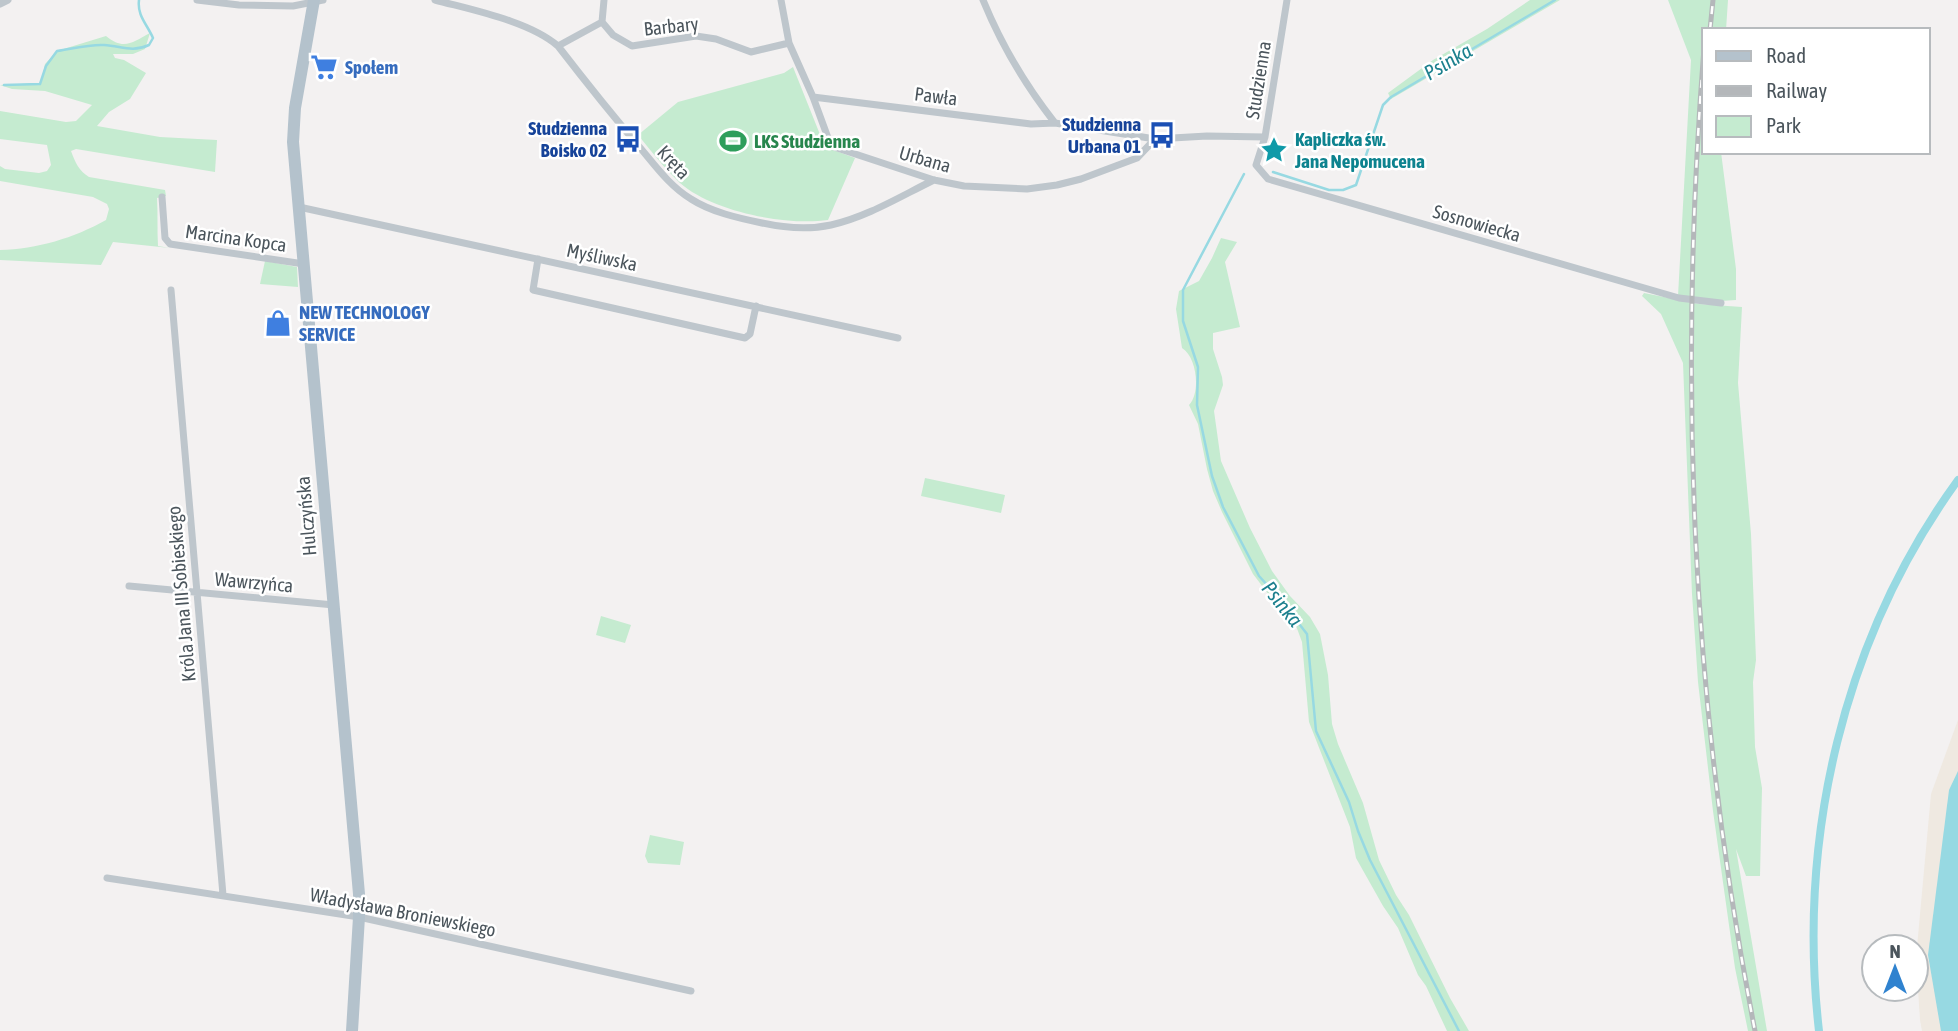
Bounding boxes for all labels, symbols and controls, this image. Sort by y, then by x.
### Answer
street label: Barbary [643,12,700,40]
legend [1702,28,1930,154]
water label: Psinka [1419,38,1476,84]
street label: Studzienna [1241,39,1275,121]
text: Road [1766,43,1806,67]
supermarket icon: Społem [309,52,339,82]
place label: Społem [345,56,398,78]
text: Railway [1766,78,1828,102]
street label: Pawła [913,82,959,110]
place label: Studzienna Urbana 01 [1062,113,1141,157]
text: Park [1766,113,1801,137]
place label: Studzienna Boisko 02 [528,117,607,161]
bus stop icon: Studzienna Urbana 01 [1147,120,1177,150]
bus stop icon: Studzienna Boisko 02 [613,124,643,154]
sports icon: LKS Studzienna [718,126,748,156]
place label: Kapliczka św. Jana Nepomucena [1294,128,1425,172]
place label: LKS Studzienna [754,130,860,152]
place icon: Kapliczka św. Jana Nepomucena [1259,135,1289,165]
street label: Kręta [653,141,695,183]
street label: Urbana [897,141,953,177]
street label: Sosnowiecka [1431,200,1523,246]
street label: Marcina Kopca [184,220,288,256]
street label: Myśliwska [565,239,639,275]
place label: NEW TECHNOLOGY SERVICE [299,301,430,345]
shop icon: NEW TECHNOLOGY SERVICE [263,308,293,338]
street label: Hulczyńska [292,475,320,557]
street label: Króla Jana III Sobieskiego [162,505,200,683]
street label: Wawrzyńca [214,568,294,596]
water label: Psinka [1257,576,1308,631]
street label: Władysława Broniewskiego [308,883,498,941]
north arrow [1860,933,1930,1003]
text: N [1889,940,1901,962]

